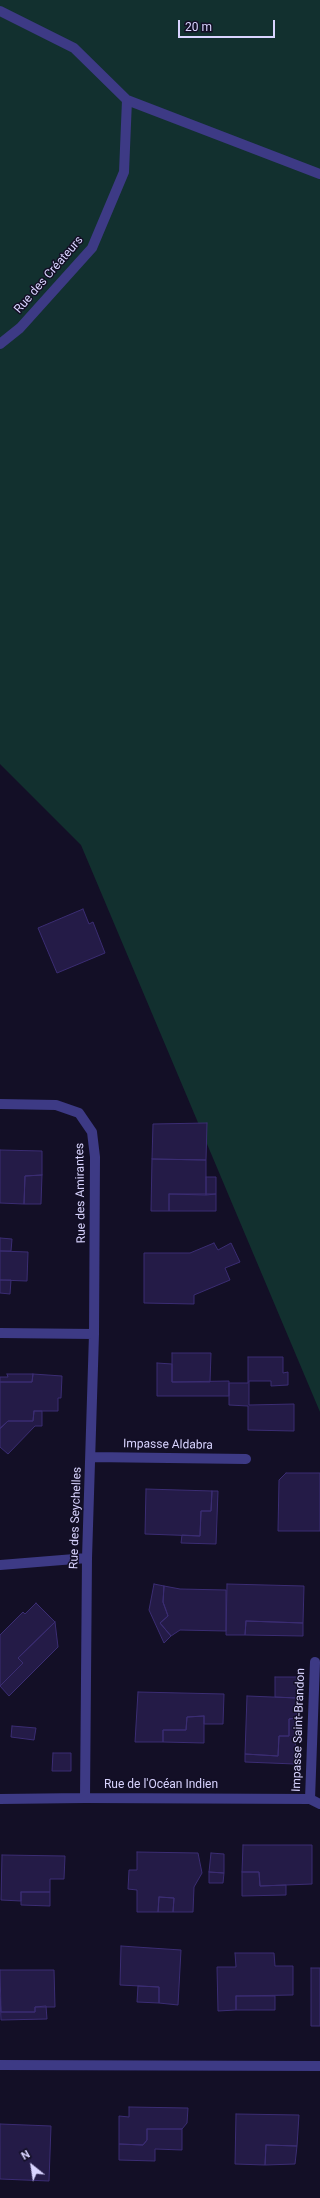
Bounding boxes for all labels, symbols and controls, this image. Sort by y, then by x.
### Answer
scale bar [180,12,277,38]
text: 20 m [185,20,212,34]
street label: Rue des Créateurs [12,233,86,317]
street label: Rue des Amirantes [73,1143,89,1243]
street label: Impasse Aldabra [123,1437,213,1453]
street label: Rue des Seychelles [67,1467,85,1569]
street label: Impasse Saint-Brandon [290,1668,308,1792]
street label: Rue de l'Océan Indien [104,1778,218,1792]
north arrow [12,2146,52,2186]
text: N [19,2148,32,2163]

